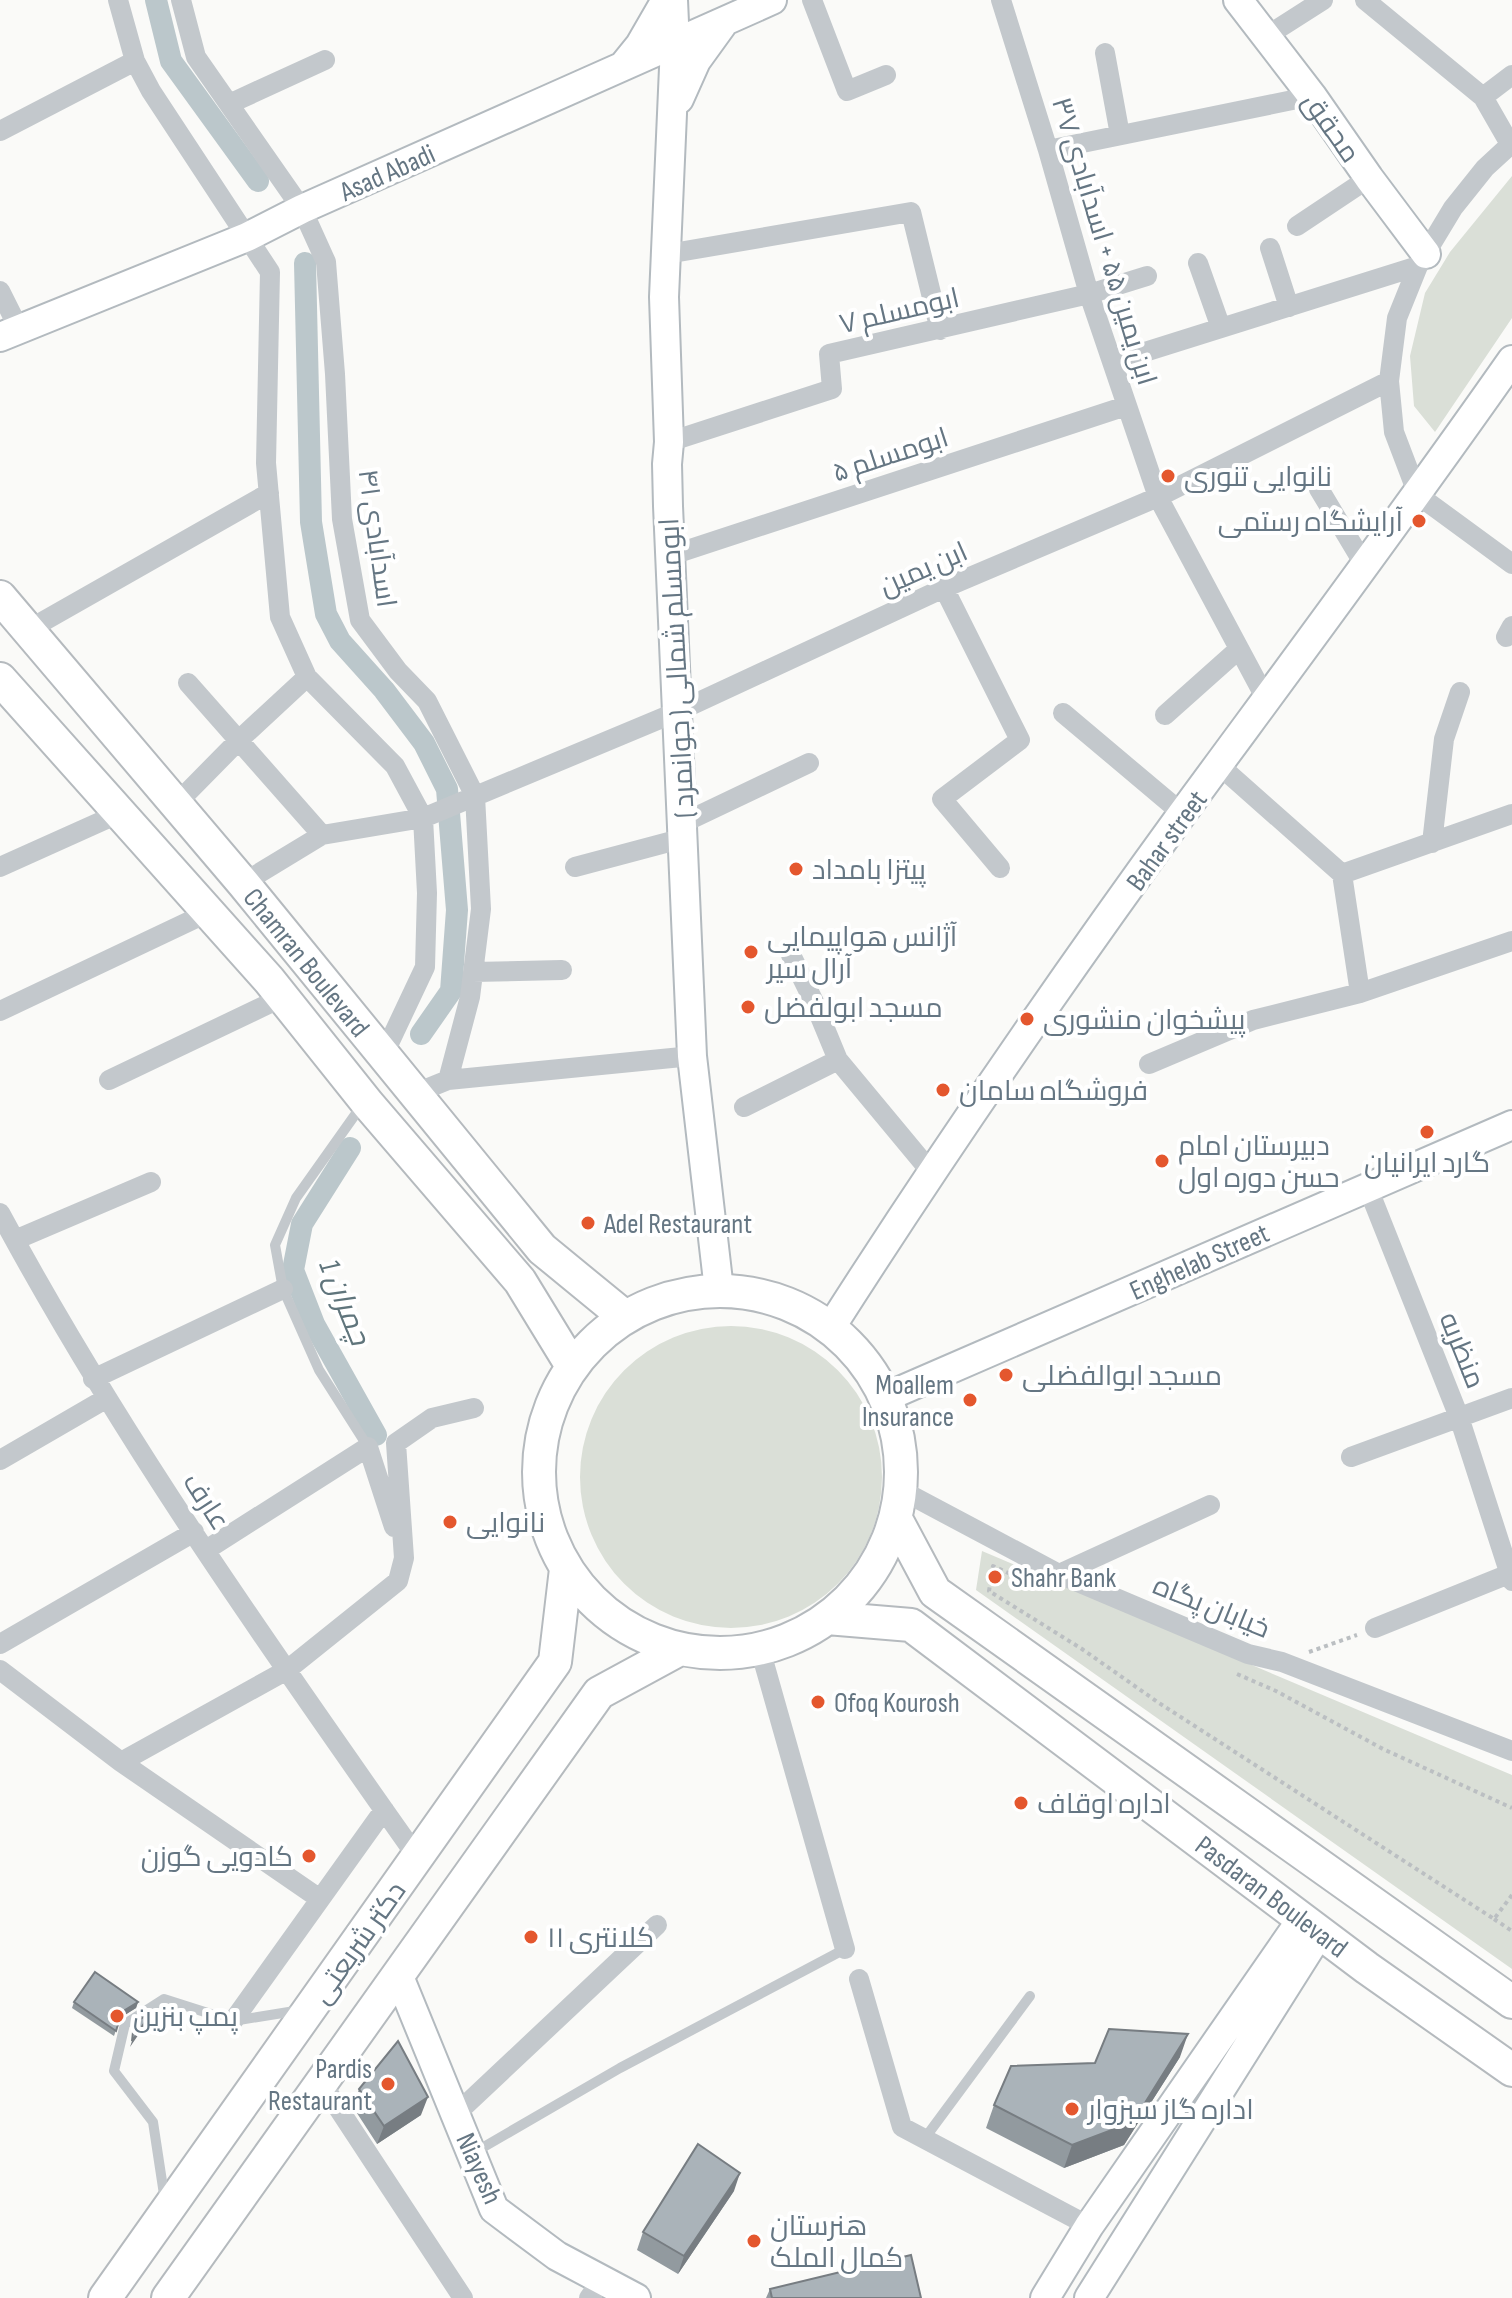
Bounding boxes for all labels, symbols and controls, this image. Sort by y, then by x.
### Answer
street label: محقق [1295,87,1367,169]
street label: ابن یمین ۵۵ + اسدآبادی ۳۷ [1044,94,1163,389]
street label: Asad Abadi [334,138,440,209]
street label: ابومسلم ۷ [836,282,963,343]
street label: ابومسلم ۵ [828,421,953,492]
place label: نانوایی تنوری [1184,461,1332,494]
street label: اسدآبادی ۴۱ [350,467,403,609]
marker: نانوایی تنوری [1159,467,1177,485]
place label: آرایشگاه رستمی [1218,506,1403,539]
marker: آرایشگاه رستمی [1410,512,1428,530]
street label: ابومسلم شمالی ( جوانمرد ) [653,517,704,819]
street label: ابن یمین [874,535,973,603]
street label: Bahar street [1120,784,1215,897]
place label: پیتزا بامداد [812,854,927,888]
marker: پیتزا بامداد [787,860,805,878]
street label: Chamran Boulevard [236,882,376,1044]
place label: آژانس هواپیمایی آرال سیر [765,921,958,986]
marker: آژانس هواپیمایی آرال سیر [742,943,760,961]
place label: مسجد ابولفضل [764,992,943,1025]
marker: مسجد ابولفضل [739,998,757,1016]
place label: پیشخوان منشوری [1043,1004,1246,1038]
marker: پیشخوان منشوری [1018,1010,1036,1028]
place label: فروشگاه سامان [959,1075,1148,1108]
marker: فروشگاه سامان [934,1081,952,1099]
marker: گارد ایرانیان [1418,1123,1436,1141]
place label: دبیرستان امام حسن دوره اول [1178,1130,1340,1195]
place label: گارد ایرانیان [1364,1147,1490,1180]
marker: دبیرستان امام حسن دوره اول [1153,1152,1171,1170]
place label: Adel Restaurant [603,1208,752,1241]
marker: Adel Restaurant [579,1214,597,1232]
street label: Enghelab Street [1125,1217,1274,1308]
water label: چمران 1 [310,1254,378,1352]
street label: منظریه [1431,1308,1492,1393]
place label: مسجد ابوالفضلی [1022,1360,1222,1393]
marker: مسجد ابوالفضلی [997,1366,1015,1384]
place label: Moallem Insurance [862,1369,954,1434]
marker: Moallem Insurance [961,1391,979,1409]
street label: عارف [175,1467,236,1536]
place label: نانوایی [466,1507,545,1540]
marker: نانوایی [441,1513,459,1531]
place label: Shahr Bank [1011,1562,1117,1595]
marker: Shahr Bank [986,1568,1004,1586]
street label: خیابان پگاه [1148,1569,1275,1647]
place label: Ofoq Kourosh [834,1687,960,1720]
marker: Ofoq Kourosh [809,1693,827,1711]
place label: اداره اوقاف [1037,1788,1171,1821]
marker: اداره اوقاف [1012,1794,1030,1812]
street label: Pasdaran Boulevard [1188,1829,1354,1965]
place label: کادویی گوزن [141,1841,293,1874]
marker: کادویی گوزن [300,1847,318,1865]
street label: دکتر شریعتی [305,1875,413,2010]
place label: کلانتری ۱۱ [547,1922,654,1955]
marker: کلانتری ۱۱ [522,1928,540,1946]
place label: پمپ بنزین [133,2001,238,2035]
marker: پمپ بنزین [108,2007,126,2025]
place label: Pardis Restaurant [268,2053,372,2118]
marker: Pardis Restaurant [379,2075,397,2093]
place label: اداره گاز سبزوار [1086,2094,1254,2127]
marker: اداره گاز سبزوار [1063,2100,1081,2118]
street label: Niayesh [449,2128,509,2209]
place label: هنرستان کمال الملک [770,2210,903,2275]
marker: هنرستان کمال الملک [745,2232,763,2250]

